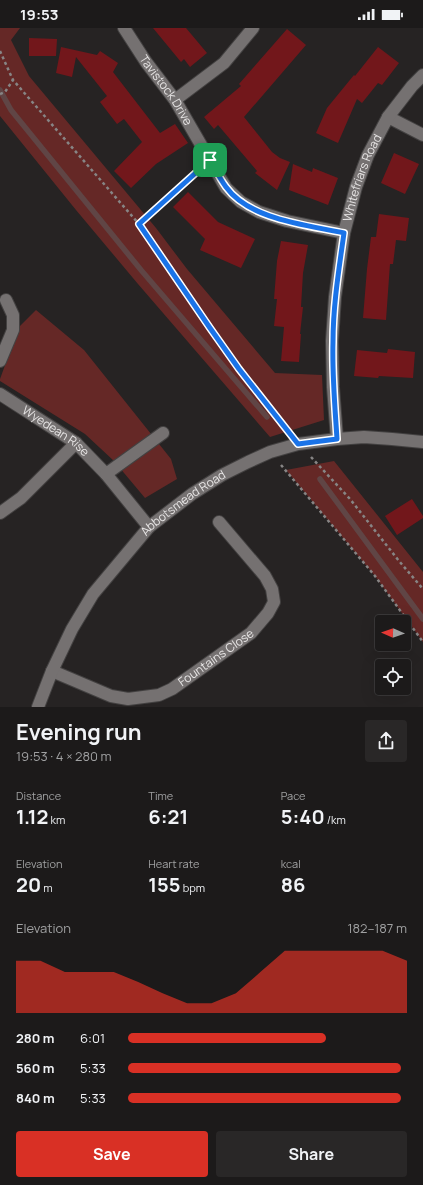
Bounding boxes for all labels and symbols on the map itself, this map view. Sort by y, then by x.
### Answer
street label: Tavistock Drive [136,51,197,128]
street label: Whitefriars Road [338,131,386,223]
pin [193,143,227,177]
street label: Wyedean Rise [19,402,93,460]
street label: Abbotsmead Road [136,466,229,539]
north arrow [375,615,411,651]
street label: Fountains Close [175,625,257,690]

